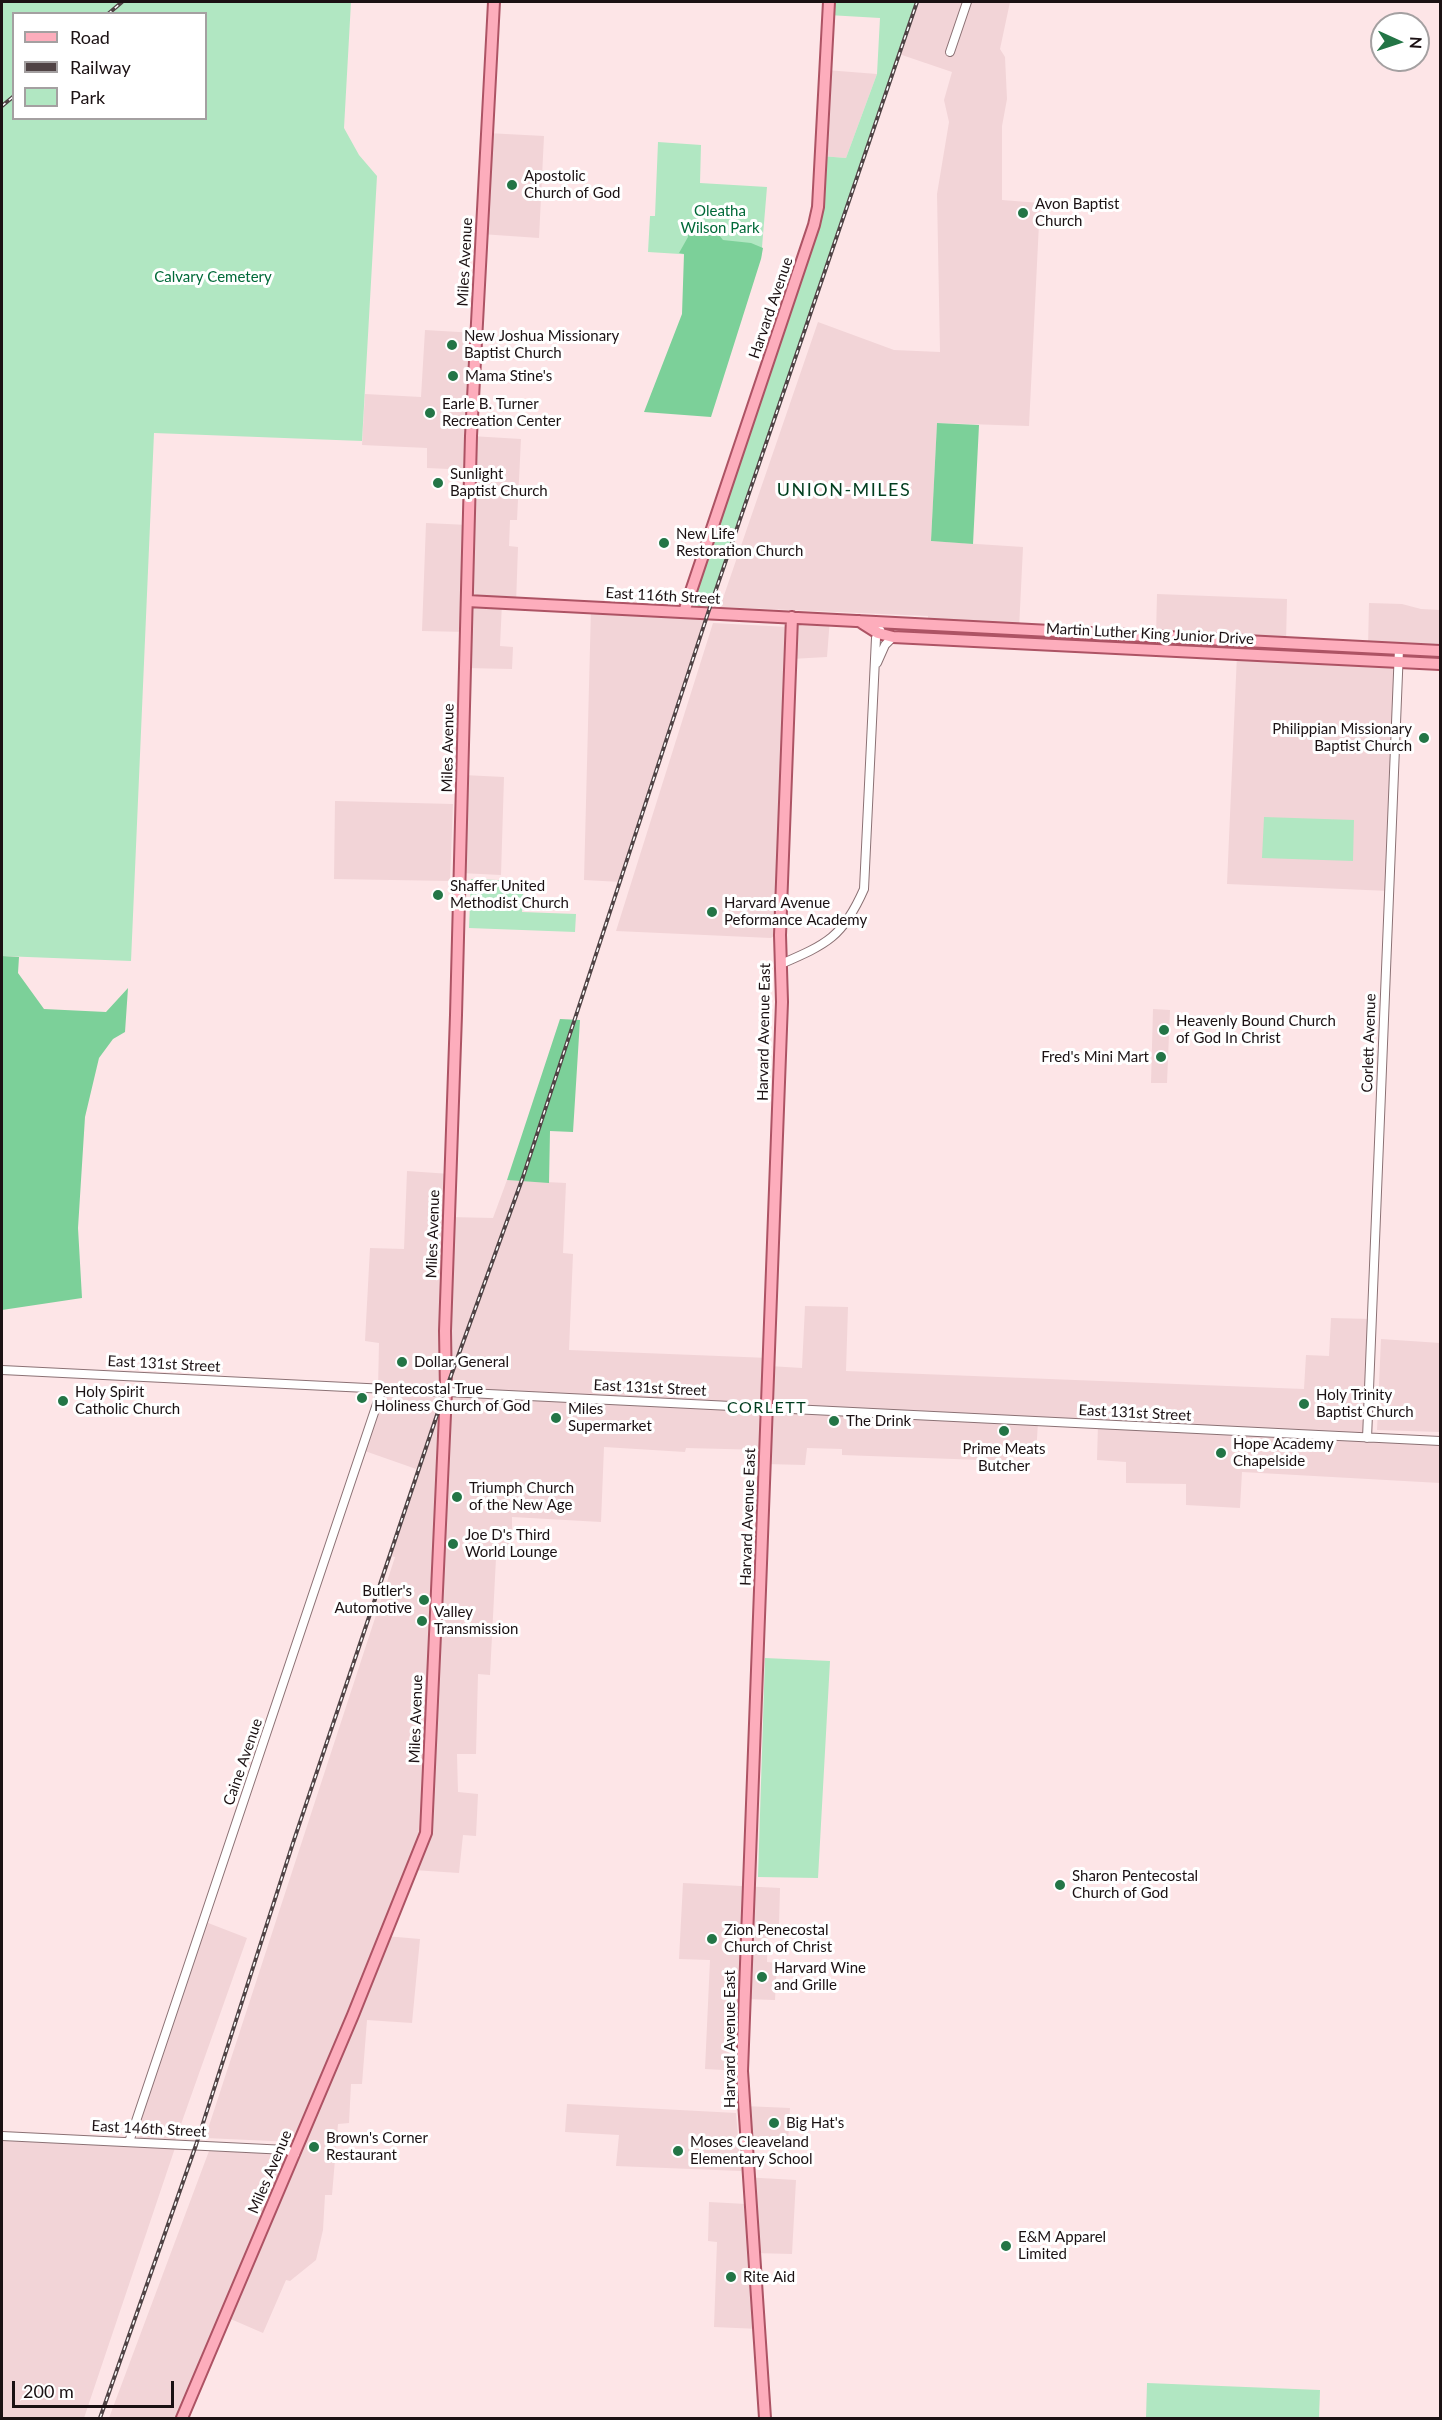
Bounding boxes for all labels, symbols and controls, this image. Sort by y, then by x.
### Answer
legend [12,12,207,120]
north arrow [1370,12,1430,72]
text: Road [70,26,110,48]
text: N [1407,36,1426,50]
text: Railway [70,56,131,78]
text: Park [70,86,105,108]
place label: Apostolic Church of God [524,167,620,202]
marker: Apostolic Church of God [505,178,519,192]
place label: Avon Baptist Church [1035,195,1119,230]
park label: Oleatha Wilson Park [680,202,760,237]
marker: Avon Baptist Church [1016,206,1030,220]
street label: Miles Avenue [454,217,476,307]
street label: Harvard Avenue [745,255,797,361]
park label: Calvary Cemetery [154,268,272,286]
place label: New Joshua Missionary Baptist Church [464,327,619,362]
marker: New Joshua Missionary Baptist Church [445,338,459,352]
place label: Mama Stine's [465,367,552,385]
marker: Mama Stine's [446,369,460,383]
place label: Earle B. Turner Recreation Center [442,395,561,430]
marker: Earle B. Turner Recreation Center [423,406,437,420]
place label: Sunlight Baptist Church [450,465,548,500]
marker: Sunlight Baptist Church [431,476,445,490]
district label: UNION-MILES [777,479,911,501]
place label: New Life Restoration Church [676,525,803,560]
marker: New Life Restoration Church [657,536,671,550]
street label: East 116th Street [605,584,721,608]
street label: Martin Luther King Junior Drive [1046,620,1254,648]
street label: Miles Avenue [438,703,458,793]
place label: Philippian Missionary Baptist Church [1272,720,1412,755]
marker: Philippian Missionary Baptist Church [1417,731,1431,745]
place label: Shaffer United Methodist Church [450,877,569,912]
marker: Shaffer United Methodist Church [431,888,445,902]
place label: Harvard Avenue Peformance Academy [724,894,867,929]
marker: Harvard Avenue Peformance Academy [705,905,719,919]
street label: Harvard Avenue East [754,963,774,1101]
street label: Corlett Avenue [1358,993,1380,1093]
place label: Heavenly Bound Church of God In Christ [1176,1012,1336,1047]
marker: Heavenly Bound Church of God In Christ [1157,1023,1171,1037]
place label: Fred's Mini Mart [1041,1048,1149,1066]
marker: Fred's Mini Mart [1154,1050,1168,1064]
street label: Miles Avenue [422,1189,444,1279]
street label: East 131st Street [107,1352,221,1376]
place label: Dollar General [414,1353,509,1371]
marker: Dollar General [395,1355,409,1369]
street label: East 131st Street [593,1376,707,1400]
place label: Pentecostal True Holiness Church of God [374,1380,530,1415]
place label: Holy Spirit Catholic Church [75,1383,180,1418]
place label: Holy Trinity Baptist Church [1316,1386,1414,1421]
marker: Pentecostal True Holiness Church of God [355,1391,369,1405]
marker: Holy Spirit Catholic Church [56,1394,70,1408]
marker: Holy Trinity Baptist Church [1297,1397,1311,1411]
district label: CORLETT [727,1398,807,1418]
place label: Miles Supermarket [568,1400,652,1435]
street label: East 131st Street [1078,1401,1192,1425]
marker: Miles Supermarket [549,1411,563,1425]
place label: The Drink [846,1412,911,1430]
marker: The Drink [827,1414,841,1428]
marker: Prime Meats Butcher [997,1424,1011,1438]
place label: Hope Academy Chapelside [1233,1435,1334,1470]
place label: Prime Meats Butcher [963,1440,1045,1475]
marker: Hope Academy Chapelside [1214,1446,1228,1460]
street label: Harvard Avenue East [737,1448,759,1586]
place label: Triumph Church of the New Age [469,1479,574,1514]
marker: Triumph Church of the New Age [450,1490,464,1504]
place label: Joe D's Third World Lounge [465,1526,557,1561]
marker: Joe D's Third World Lounge [446,1537,460,1551]
place label: Butler's Automotive [334,1582,412,1617]
marker: Butler's Automotive [417,1593,431,1607]
place label: Valley Transmission [434,1603,518,1638]
marker: Valley Transmission [415,1614,429,1628]
street label: Miles Avenue [405,1674,427,1764]
street label: Caine Avenue [220,1716,266,1808]
place label: Sharon Pentecostal Church of God [1072,1867,1198,1902]
marker: Sharon Pentecostal Church of God [1053,1878,1067,1892]
place label: Zion Penecostal Church of Christ [724,1921,832,1956]
marker: Zion Penecostal Church of Christ [705,1932,719,1946]
place label: Harvard Wine and Grille [774,1959,866,1994]
street label: Harvard Avenue East [721,1970,739,2108]
marker: Harvard Wine and Grille [755,1970,769,1984]
place label: Big Hat's [786,2114,844,2132]
marker: Big Hat's [767,2116,781,2130]
street label: East 146th Street [91,2117,207,2141]
street label: Miles Avenue [244,2128,296,2216]
place label: Brown's Corner Restaurant [326,2129,428,2164]
place label: Moses Cleaveland Elementary School [690,2133,813,2168]
marker: Brown's Corner Restaurant [307,2140,321,2154]
marker: Moses Cleaveland Elementary School [671,2144,685,2158]
place label: E&M Apparel Limited [1018,2228,1106,2263]
marker: E&M Apparel Limited [999,2239,1013,2253]
place label: Rite Aid [743,2268,795,2286]
marker: Rite Aid [724,2270,738,2284]
scale bar [15,2369,177,2407]
text: 200 m [23,2380,74,2402]

